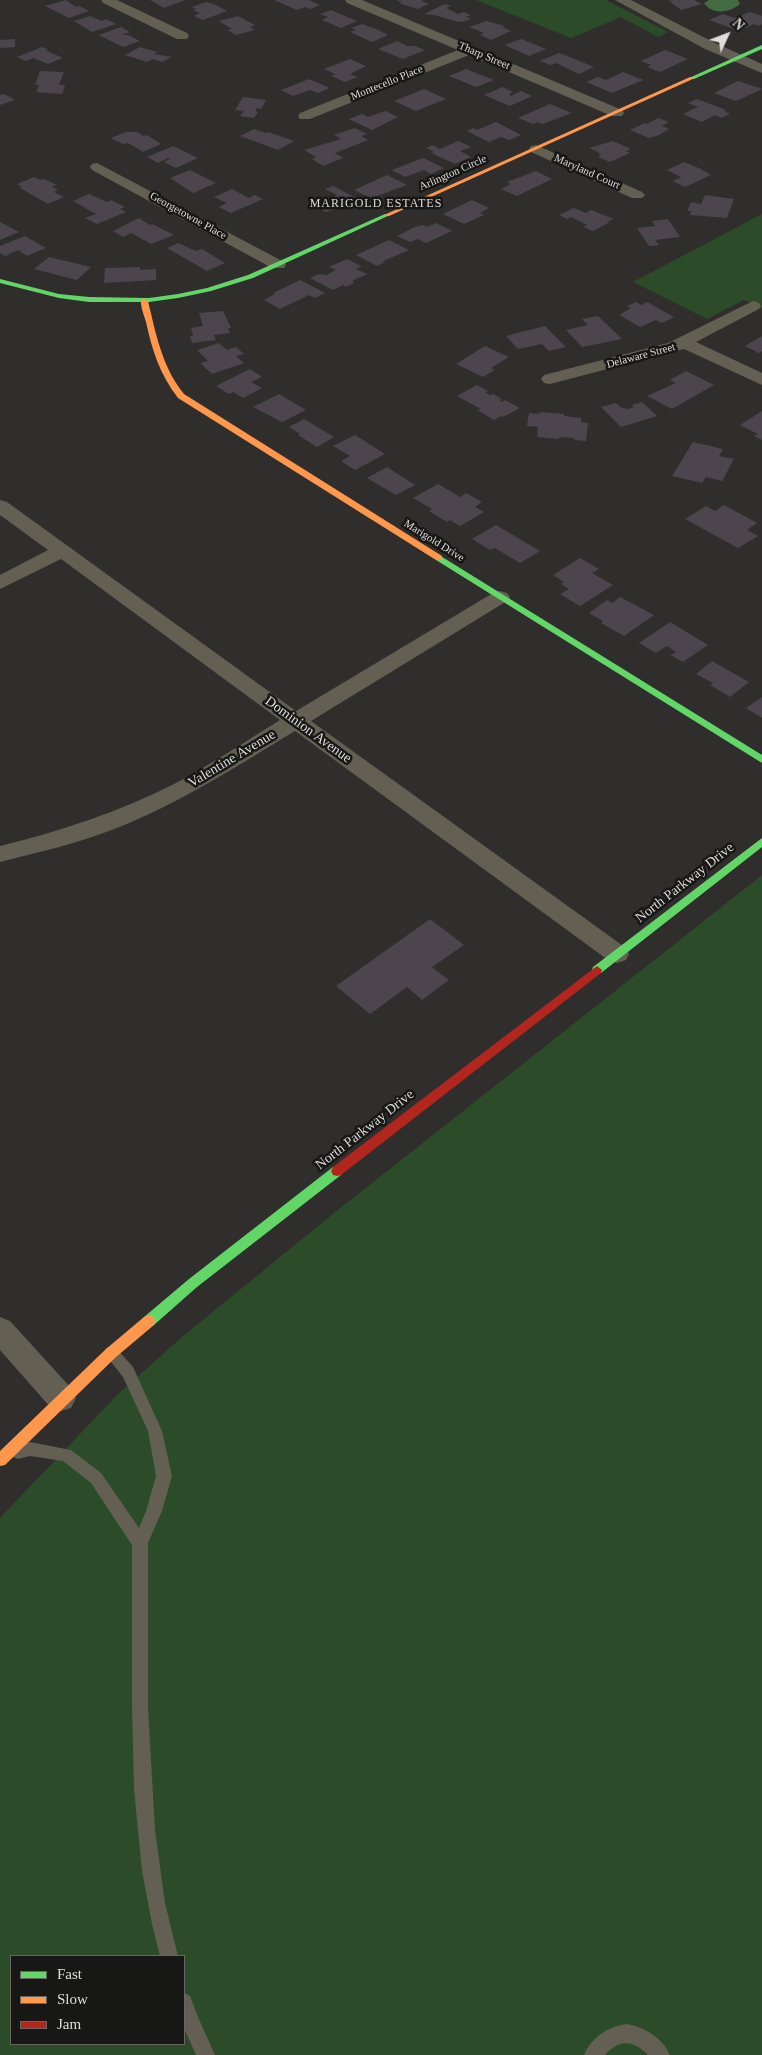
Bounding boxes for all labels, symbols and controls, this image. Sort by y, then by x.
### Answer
north arrow [702,10,752,60]
text: N [729,16,747,33]
street label: Tharp Street [456,39,512,73]
street label: Montecello Place [349,63,425,103]
street label: Arlington Circle [417,152,489,194]
street label: Maryland Court [552,152,622,192]
street label: Georgetowne Place [147,189,229,243]
district label: MARIGOLD ESTATES [308,197,444,211]
street label: Delaware Street [605,340,677,372]
street label: Marigold Drive [401,517,467,565]
street label: Dominion Avenue [261,693,355,767]
street label: Valentine Avenue [185,726,279,792]
street label: North Parkway Drive [632,839,738,927]
street label: North Parkway Drive [312,1086,418,1174]
legend [10,1955,185,2045]
text: Fast [57,1966,82,1982]
text: Slow [57,1991,88,2007]
text: Jam [57,2016,81,2032]

